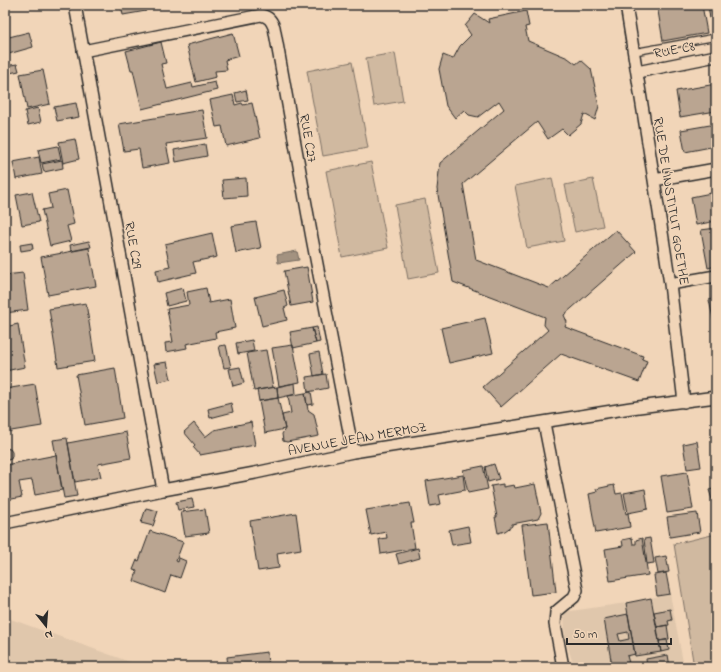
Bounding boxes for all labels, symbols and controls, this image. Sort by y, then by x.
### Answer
street label: RUE C8 [652,36,697,65]
street label: RUE C27 [293,112,322,164]
street label: RUE DE L'INSTITUT GOETHE [647,116,694,287]
street label: RUE C29 [118,220,147,271]
street label: AVENUE JEAN MERMOZ [286,417,428,462]
north arrow [26,606,66,646]
scale bar [567,620,671,646]
text: N [43,626,55,643]
text: 50 m [573,626,597,644]

